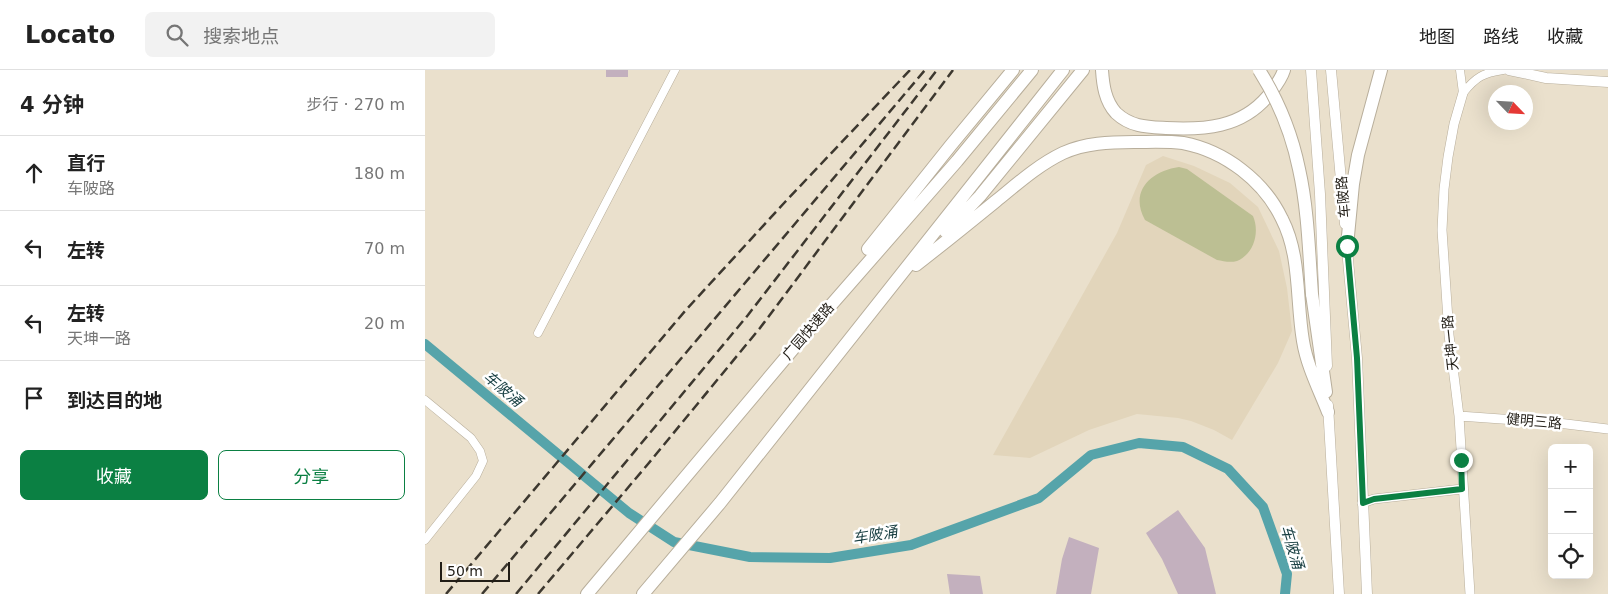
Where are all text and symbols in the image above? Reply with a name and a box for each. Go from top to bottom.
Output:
search box [145,12,495,57]
text: Locato [25,21,115,49]
icon: search [163,21,191,49]
text: 搜索地点 [203,25,279,47]
text: 地图 [1419,26,1455,47]
text: 路线 [1483,26,1519,47]
text: 收藏 [1547,26,1583,47]
north arrow [1488,85,1533,130]
text: 4 分钟 [20,93,84,117]
text: 步行 · 270 m [307,95,405,114]
text: 直行 [67,152,105,174]
icon: ahead [20,159,48,187]
text: 180 m [354,164,405,183]
street label: 车陂路 [1333,175,1353,219]
text: 车陂路 [67,179,115,198]
icon: left [20,234,48,262]
route start [1336,235,1359,258]
text: 左转 [67,239,105,261]
text: 70 m [364,239,405,258]
street label: 广园快速路 [779,299,837,363]
text: 左转 [67,302,105,324]
icon: left [20,309,48,337]
text: 20 m [364,314,405,333]
street label: 天坤一路 [1439,314,1461,372]
text: 天坤一路 [67,329,131,348]
water label: 车陂涌 [480,368,528,412]
icon: arrive [20,384,48,412]
text: 到达目的地 [67,389,162,411]
street label: 健明三路 [1505,411,1563,431]
map controls [1548,444,1593,579]
button: + [1548,444,1593,489]
route end [1450,449,1473,472]
button: 收藏 [20,450,208,500]
button: 分享 [218,450,405,500]
button: − [1548,489,1593,534]
water label: 车陂涌 [851,522,901,547]
water label: 车陂涌 [1277,523,1308,573]
button: locate [1548,534,1593,579]
scale bar [440,559,510,582]
text: 50 m [447,563,483,579]

